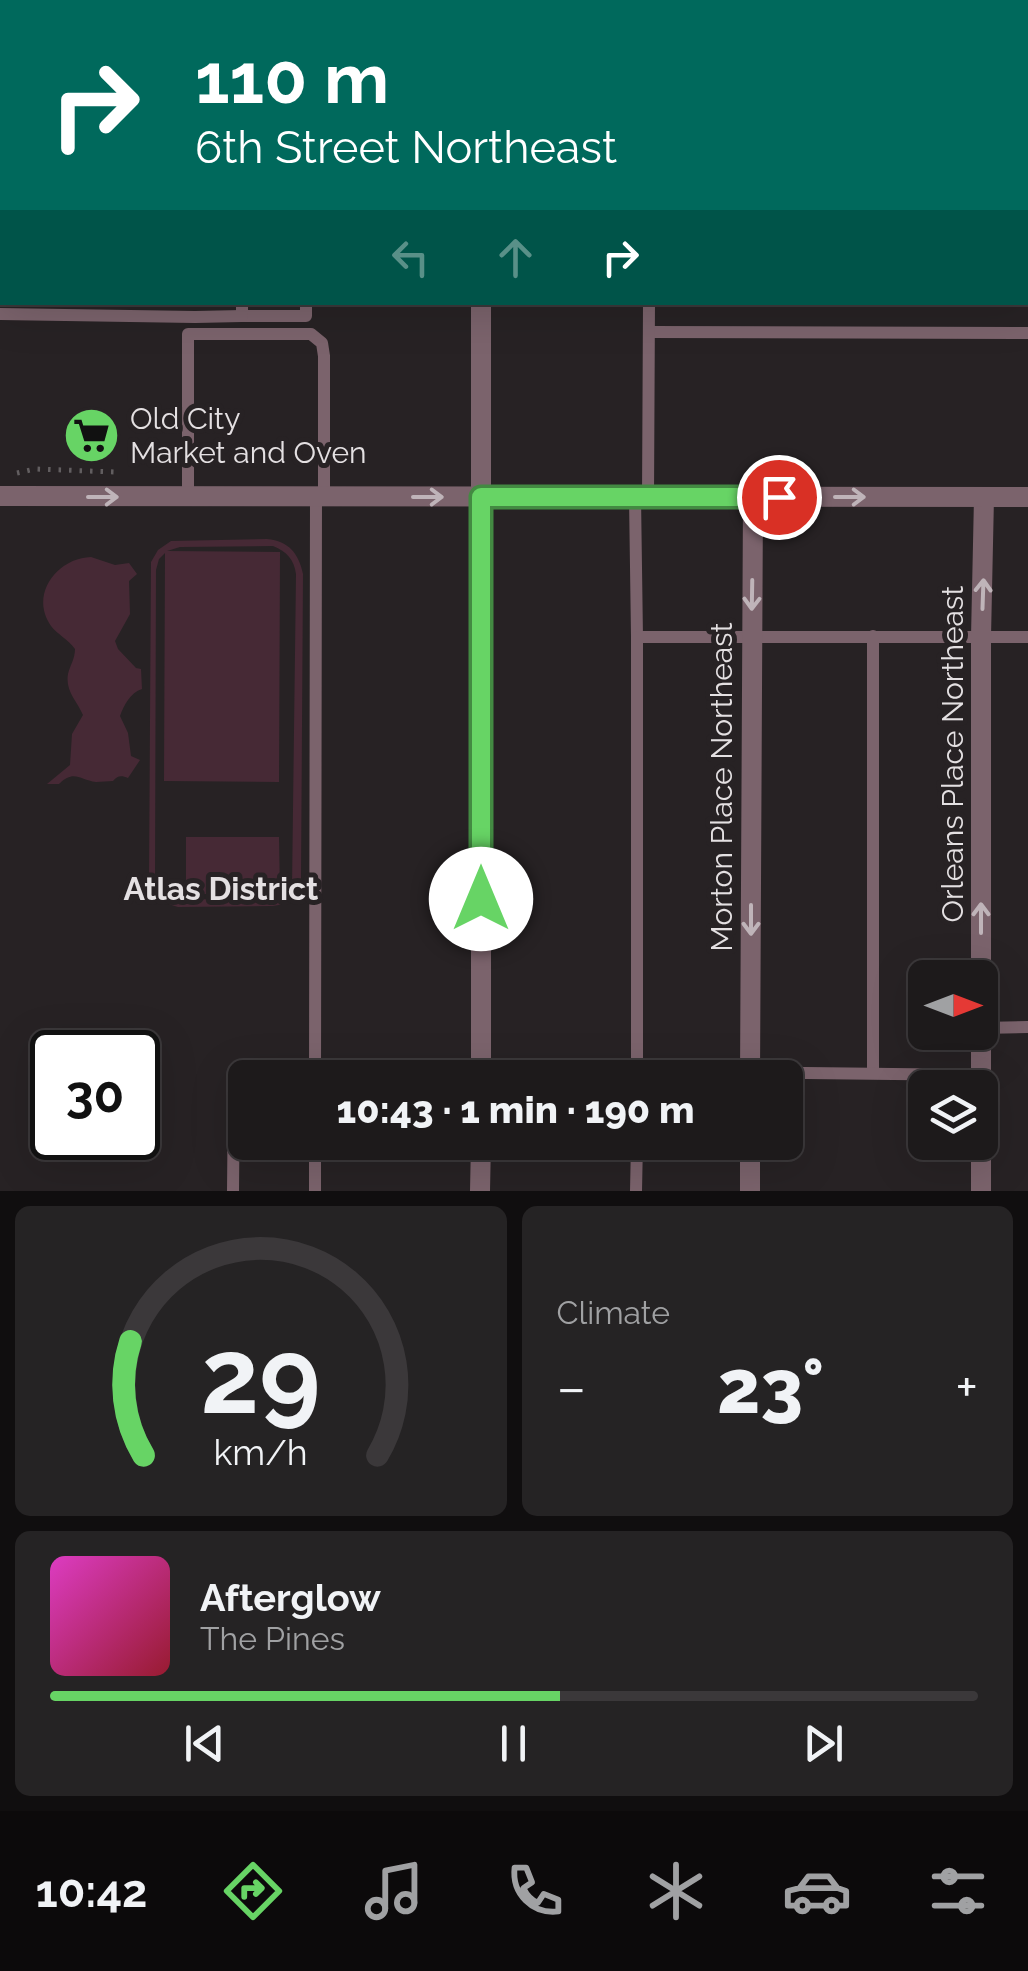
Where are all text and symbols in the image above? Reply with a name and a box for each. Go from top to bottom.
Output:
text: 110 m [195,37,389,119]
icon: right [30,40,160,170]
text: 6th Street Northeast [195,121,617,174]
icon: left [383,230,438,285]
icon: ahead [488,230,543,285]
icon: right [593,230,648,285]
place label: Old City Market and Oven [130,401,367,470]
supermarket icon: Old City Market and Oven [61,405,121,465]
pin [737,455,822,540]
icon: arrive [752,470,807,525]
one-way arrow [86,488,118,506]
one-way arrow [410,488,443,506]
one-way arrow [834,488,866,506]
one-way arrow [742,578,762,610]
one-way arrow [973,578,992,610]
street label: Orleans Place Northeast [935,586,970,922]
street label: Morton Place Northeast [704,622,739,952]
position arrow [429,847,533,951]
district label: Atlas District [124,870,318,907]
one-way arrow [742,902,760,935]
one-way arrow [972,903,990,936]
north arrow [908,960,998,1050]
map controls [908,960,998,1160]
speed limit sign: 30 [30,1030,160,1160]
button: layers [908,1070,998,1160]
text: 10:43 · 1 min · 190 m [337,1087,694,1132]
text: Climate [557,1294,670,1331]
text: 29 [201,1315,321,1437]
text: 23° [717,1342,824,1431]
text: − [557,1355,586,1420]
text: + [955,1355,978,1420]
text: km/h [214,1431,308,1473]
text: Afterglow [200,1575,381,1620]
text: The Pines [200,1620,345,1657]
icon: previous [177,1716,232,1771]
icon: pause [486,1716,541,1771]
icon: next [796,1716,851,1771]
icon: directions [218,1856,288,1926]
icon: music [359,1856,429,1926]
icon: phone [500,1856,570,1926]
icon: climate [641,1856,711,1926]
icon: car [782,1856,852,1926]
icon: filters [923,1856,993,1926]
text: 10:42 [35,1865,147,1918]

